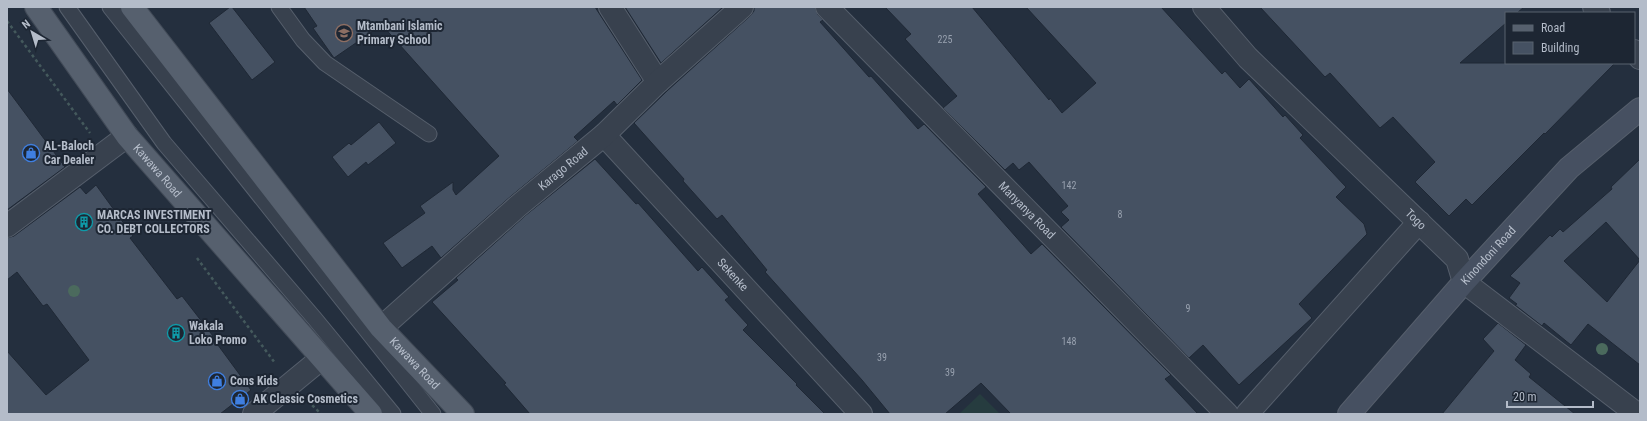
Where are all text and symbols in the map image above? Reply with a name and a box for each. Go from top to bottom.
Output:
north arrow [12,12,52,52]
legend [1505,12,1635,64]
text: N [19,17,33,32]
place label: Mtambani Islamic Primary School [357,19,443,47]
text: Road [1541,21,1565,35]
school or university icon: Mtambani Islamic Primary School [334,23,354,43]
house number: 225 [938,34,952,45]
text: Building [1541,41,1579,55]
place label: AL-Baloch Car Dealer [44,139,94,167]
street label: Kawawa Road [130,141,185,200]
shop icon: AL-Baloch Car Dealer [21,143,41,163]
street label: Karago Road [535,144,591,193]
street label: Manyanya Road [996,179,1058,242]
house number: 142 [1062,180,1076,191]
street label: Togo [1402,206,1429,233]
place label: MARCAS INVESTIMENT CO. DEBT COLLECTORS [97,208,212,236]
house number: 8 [1118,209,1123,220]
building icon: MARCAS INVESTIMENT CO. DEBT COLLECTORS [74,212,94,232]
street label: Kinondoni Road [1458,223,1519,288]
street label: Sekenke [714,255,752,294]
house number: 9 [1186,303,1191,314]
place label: Wakala Loko Promo [189,319,247,347]
building icon: Wakala Loko Promo [166,323,186,343]
street label: Kawawa Road [387,334,443,392]
house number: 148 [1062,336,1076,347]
house number: 39 [877,352,887,363]
house number: 39 [945,367,955,378]
shop icon: Cons Kids [207,371,227,391]
place label: Cons Kids [230,374,279,388]
scale bar [1507,383,1593,409]
shop icon: AK Classic Cosmetics [230,389,250,409]
text: 20 m [1513,390,1537,404]
place label: AK Classic Cosmetics [253,392,358,406]

